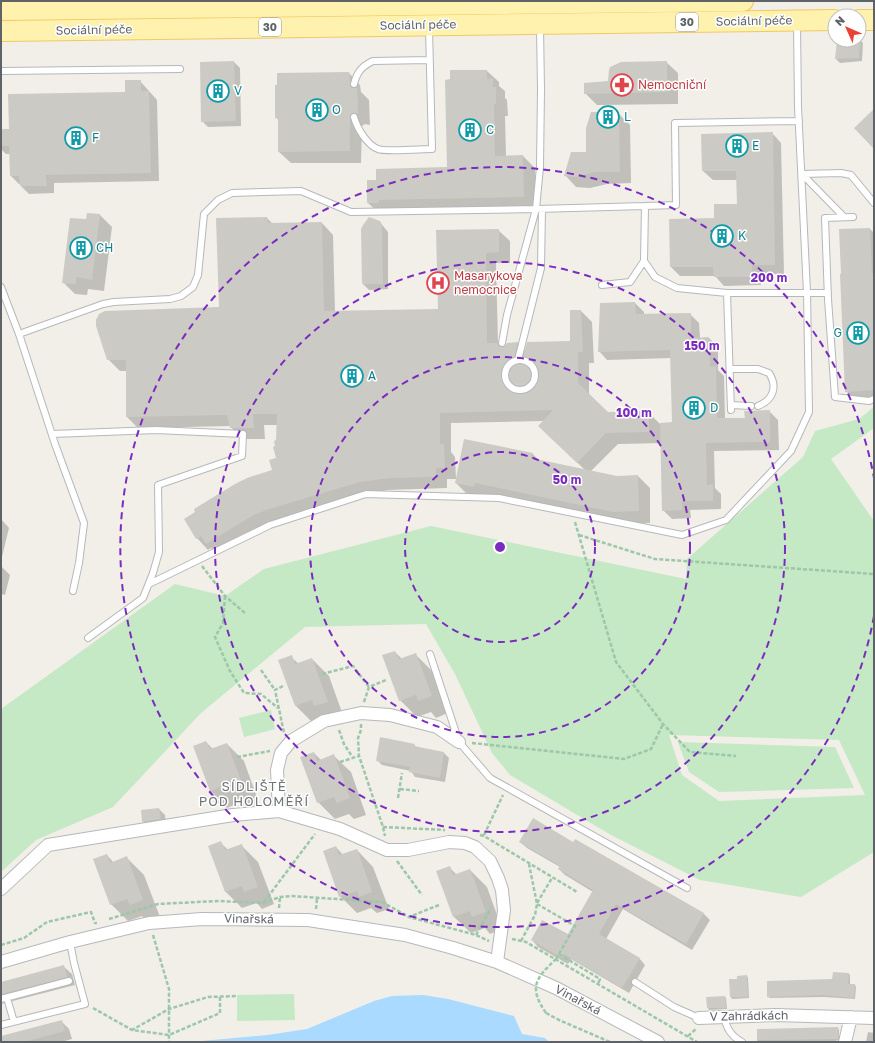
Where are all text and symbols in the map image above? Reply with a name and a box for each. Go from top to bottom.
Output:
north arrow [827,8,867,48]
street label: Sociální péče [716,12,792,29]
road number: 30 [676,13,698,31]
text: N [832,13,847,28]
street label: Sociální péče [380,16,456,33]
road number: 30 [259,18,281,36]
street label: Sociální péče [56,21,132,38]
pharmacy icon: Nemocniční [609,72,635,98]
place label: Nemocniční [638,77,707,92]
building icon: V [205,78,231,104]
place label: V [234,83,242,98]
building icon: O [304,97,330,123]
place label: O [332,102,341,117]
building icon: L [595,104,621,130]
place label: L [624,109,631,124]
building icon: C [457,117,483,143]
place label: C [486,122,494,137]
building icon: F [63,125,89,151]
place label: F [92,130,99,145]
building icon: E [724,133,750,159]
place label: E [752,138,759,153]
building icon: K [709,223,735,249]
place label: K [738,228,746,243]
building icon: CH [68,235,94,261]
place label: CH [96,240,113,255]
place label: Masarykova nemocnice [454,268,523,297]
hospital icon: Masarykova nemocnice [425,270,451,296]
text: 200 m [751,270,787,285]
building icon: G [845,320,871,346]
place label: G [834,325,842,340]
text: 150 m [685,338,719,353]
building icon: A [339,363,365,389]
place label: A [368,368,376,383]
building icon: D [681,395,707,421]
place label: D [710,400,718,415]
text: 100 m [616,405,652,420]
text: 50 m [553,472,581,487]
centre of rings [493,540,507,554]
district label: SÍDLIŠTĚ POD HOLOMĚŘÍ [199,778,309,809]
street label: Vinařská [224,911,274,926]
street label: Vinařská [553,981,604,1018]
street label: V Zahrádkách [710,1007,788,1024]

